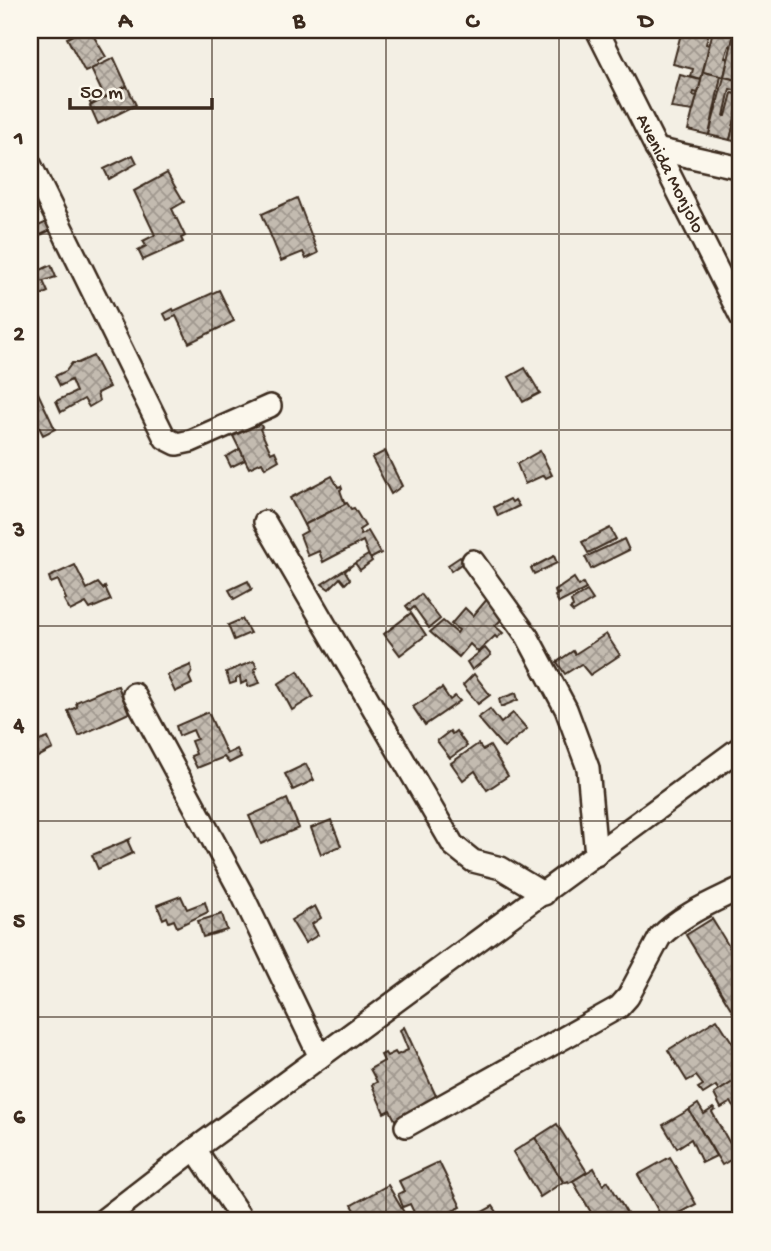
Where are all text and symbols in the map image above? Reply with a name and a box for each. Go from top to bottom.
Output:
text: A [117,9,133,36]
text: B [292,9,306,36]
text: C [466,9,481,36]
text: D [637,9,655,36]
scale bar [70,66,212,110]
text: 50 m [80,82,123,107]
street label: Avenida Monjolo [630,110,709,237]
text: 1 [13,126,24,153]
text: 2 [13,322,25,349]
text: 3 [12,518,25,545]
text: 4 [13,713,25,740]
text: 5 [13,909,25,936]
text: 6 [13,1105,26,1132]

